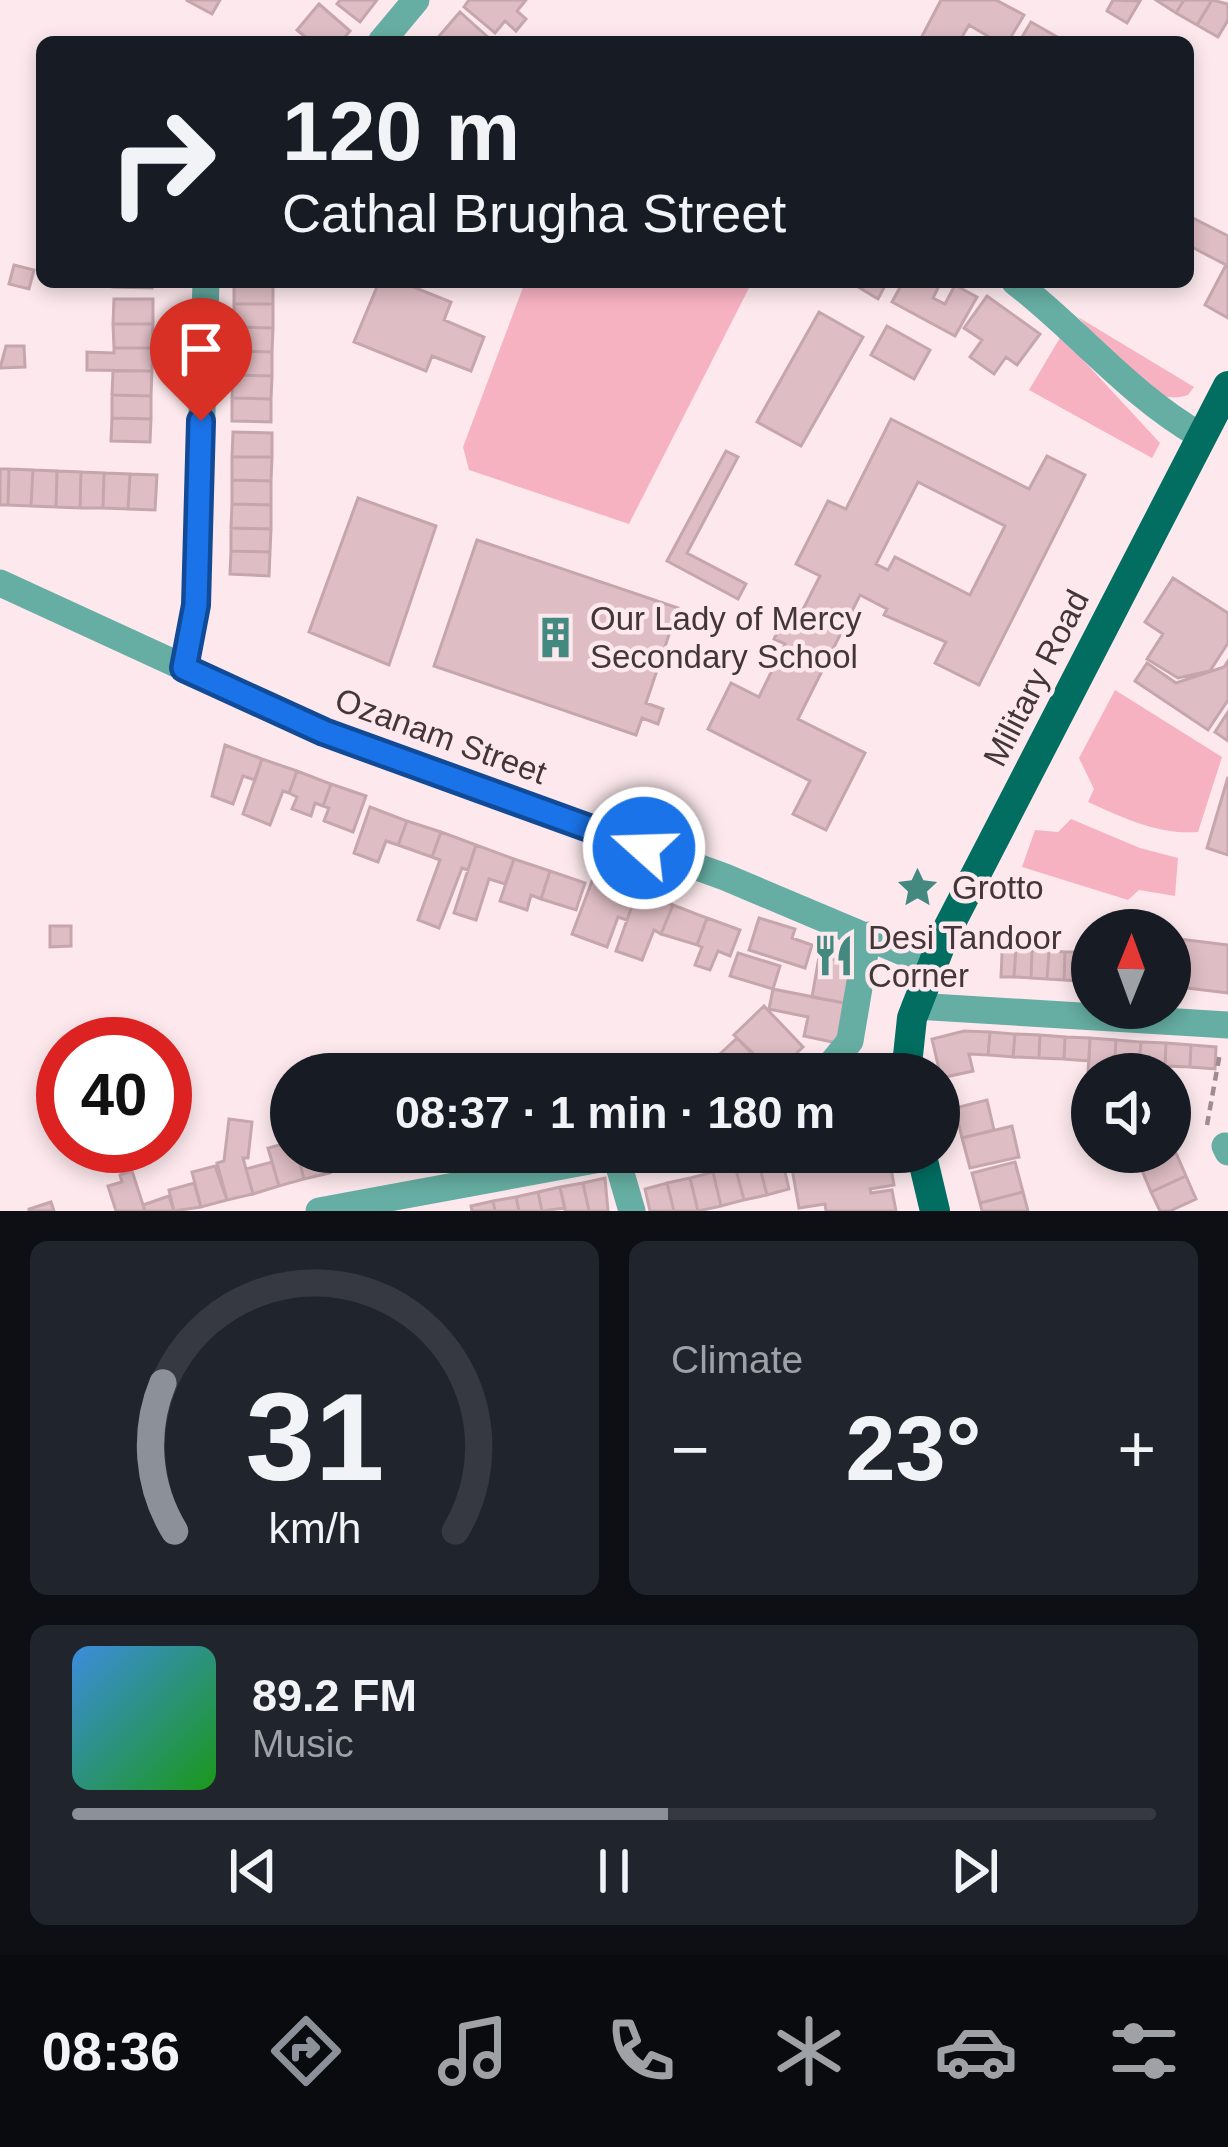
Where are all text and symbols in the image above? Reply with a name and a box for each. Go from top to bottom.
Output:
icon: right [84,84,240,240]
text: 120 m [282,84,520,178]
text: Cathal Brugha Street [282,183,786,243]
pin [150,298,252,421]
icon: arrive [168,316,234,382]
street label: Military Road [976,584,1096,772]
place label: Our Lady of Mercy Secondary School [590,600,862,675]
building icon: Our Lady of Mercy Secondary School [533,614,579,660]
street label: Ozanam Street [330,681,552,791]
position arrow [581,785,707,911]
place icon: Grotto [895,864,941,910]
place label: Grotto [952,869,1044,906]
north arrow [1071,909,1191,1029]
map controls [1071,909,1191,1173]
place label: Desi Tandoor Corner [868,919,1062,994]
restaurant icon: Desi Tandoor Corner [811,933,857,979]
speed limit sign: 40 [36,1017,192,1173]
button: sound [1071,1053,1191,1173]
text: 08:37 · 1 min · 180 m [395,1087,835,1138]
text: Climate [671,1338,803,1381]
text: 31 [245,1367,384,1506]
text: 23° [845,1399,982,1499]
text: − [671,1412,710,1486]
text: + [1117,1412,1156,1486]
text: km/h [268,1504,361,1552]
text: 89.2 FM [252,1670,417,1721]
text: Music [252,1722,354,1765]
icon: previous [220,1838,286,1904]
icon: pause [581,1838,647,1904]
icon: next [942,1838,1008,1904]
icon: directions [264,2009,348,2093]
icon: music [431,2009,515,2093]
icon: phone [599,2009,683,2093]
icon: climate [767,2009,851,2093]
icon: car [934,2009,1018,2093]
icon: filters [1102,2009,1186,2093]
text: 08:36 [42,2021,180,2081]

